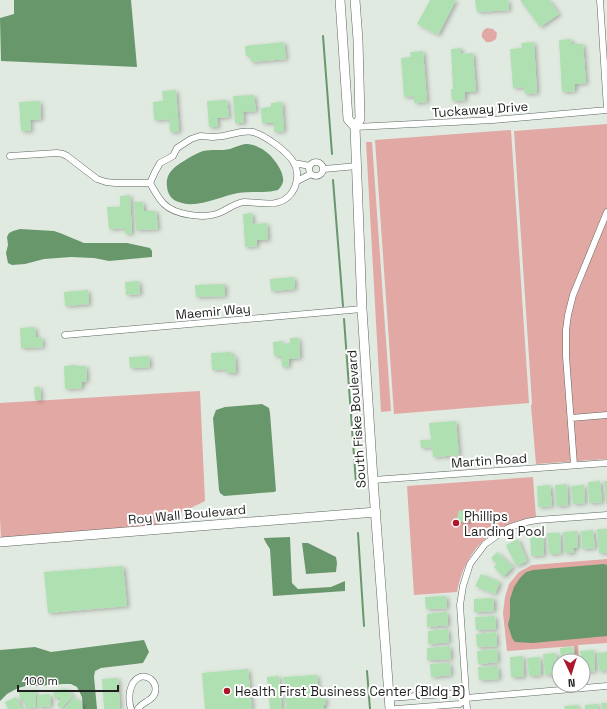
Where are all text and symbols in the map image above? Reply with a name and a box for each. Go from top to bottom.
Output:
street label: Tuckaway Drive [431,98,529,121]
street label: Maemir Way [175,300,251,323]
street label: South Fiske Boulevard [343,349,370,489]
street label: Martin Road [451,449,528,472]
street label: Roy Wall Boulevard [127,501,247,528]
place label: Phillips Landing Pool [464,508,545,540]
marker: Phillips Landing Pool [451,518,461,528]
north arrow [551,653,591,693]
scale bar [18,667,118,693]
text: 100 m [24,673,58,689]
text: N [568,676,576,690]
place label: Health First Business Center (Bldg B) [235,683,465,700]
marker: Health First Business Center (Bldg B) [222,686,232,696]

